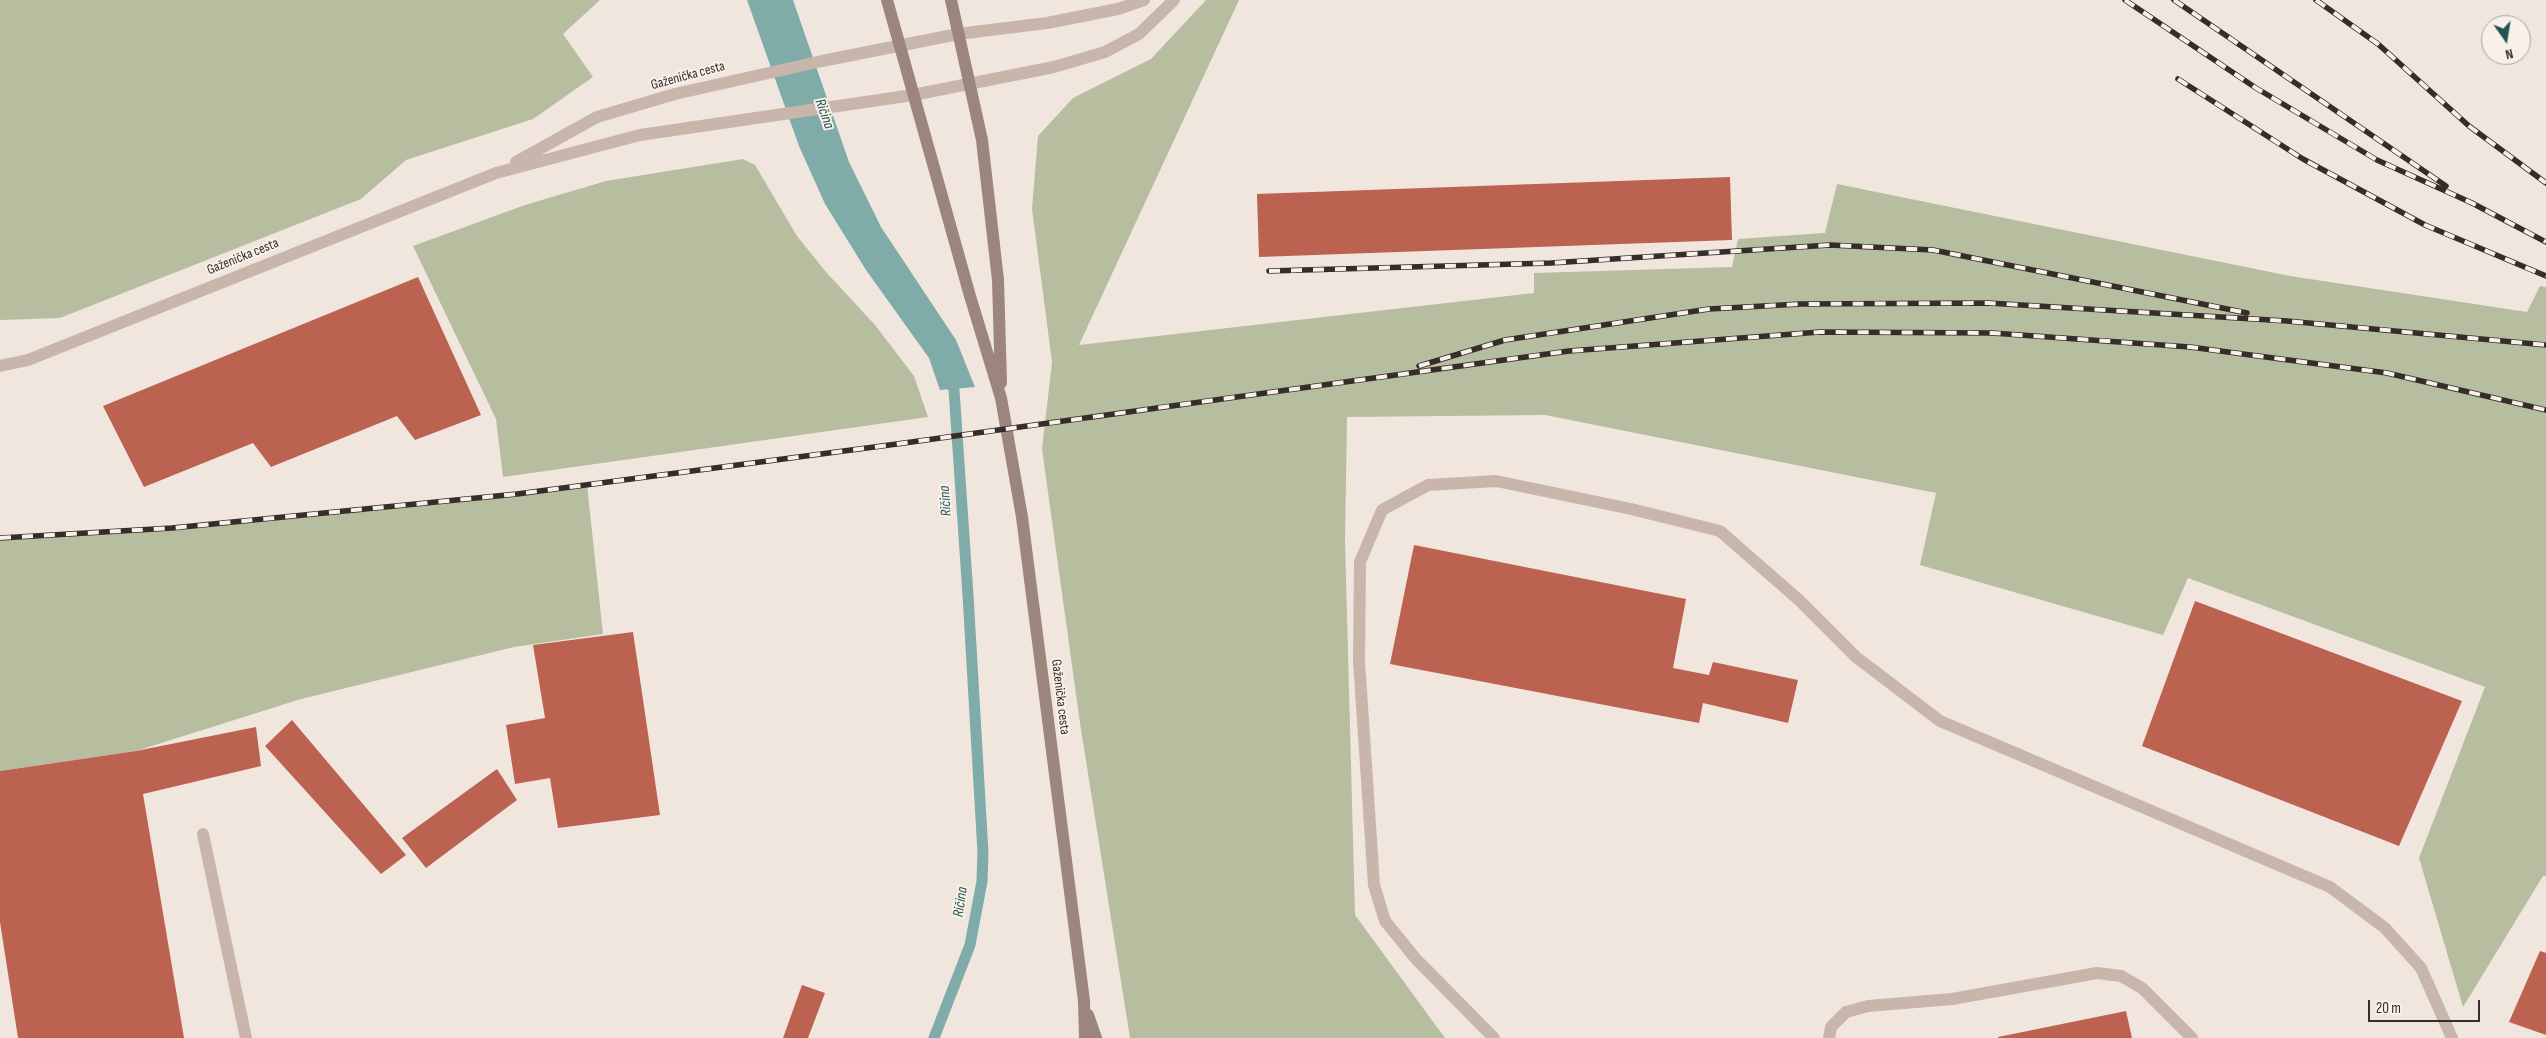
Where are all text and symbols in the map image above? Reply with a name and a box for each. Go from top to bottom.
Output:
north arrow [2481,15,2531,65]
text: N [2504,45,2515,63]
street label: Gaženička cesta [649,58,727,94]
water label: Ričina [810,97,838,131]
street label: Gaženička cesta [205,235,281,279]
water label: Ričina [936,485,956,517]
street label: Gaženička cesta [1047,658,1073,736]
water label: Ričina [950,886,972,918]
scale bar [2371,990,2484,1022]
text: 20 m [2376,999,2401,1018]

